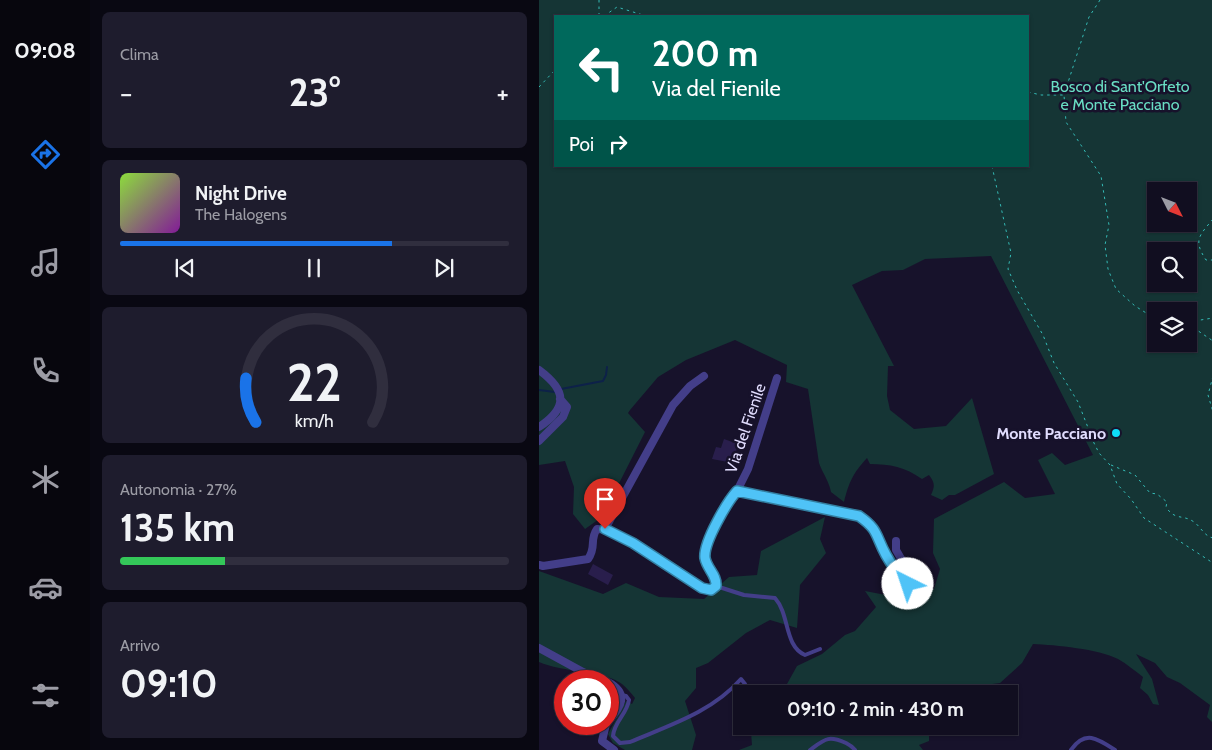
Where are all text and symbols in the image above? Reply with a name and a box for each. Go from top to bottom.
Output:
text: 200 m [652,32,758,75]
icon: left [569,35,634,100]
text: 09:08 [14,37,76,64]
text: Clima [120,45,159,64]
text: 23° [289,69,340,116]
text: Via del Fienile [652,75,781,102]
text: − [120,76,132,110]
text: + [497,76,509,110]
park label: Bosco di Sant'Orfeto e Monte Pacciano [1050,77,1190,114]
icon: right [604,130,632,158]
text: Poi [569,133,594,156]
icon: directions [28,137,63,172]
text: Night Drive [195,182,287,205]
north arrow [1147,182,1197,232]
map controls [1147,182,1197,352]
text: The Halogens [195,205,287,224]
button: search [1147,242,1197,292]
icon: music [28,245,63,280]
icon: previous [171,254,199,282]
icon: pause [300,254,328,282]
icon: next [430,254,458,282]
button: layers [1147,302,1197,352]
text: 22 [287,351,342,414]
icon: phone [28,353,63,388]
street label: Via del Fienile [721,381,770,476]
text: km/h [295,410,334,431]
place label: Monte Pacciano [996,424,1106,443]
marker: Monte Pacciano [1110,427,1122,439]
icon: climate [28,462,63,497]
pin [584,478,626,529]
text: Autonomia · 27% [120,480,237,499]
icon: arrive [591,485,619,513]
text: 135 km [120,504,235,551]
position arrow [881,557,933,609]
icon: car [28,570,63,605]
text: Arrivo [120,636,160,655]
text: 09:10 [120,660,217,707]
speed limit sign: 30 [554,670,619,735]
icon: filters [28,678,63,713]
text: 09:10 · 2 min · 430 m [787,698,964,721]

